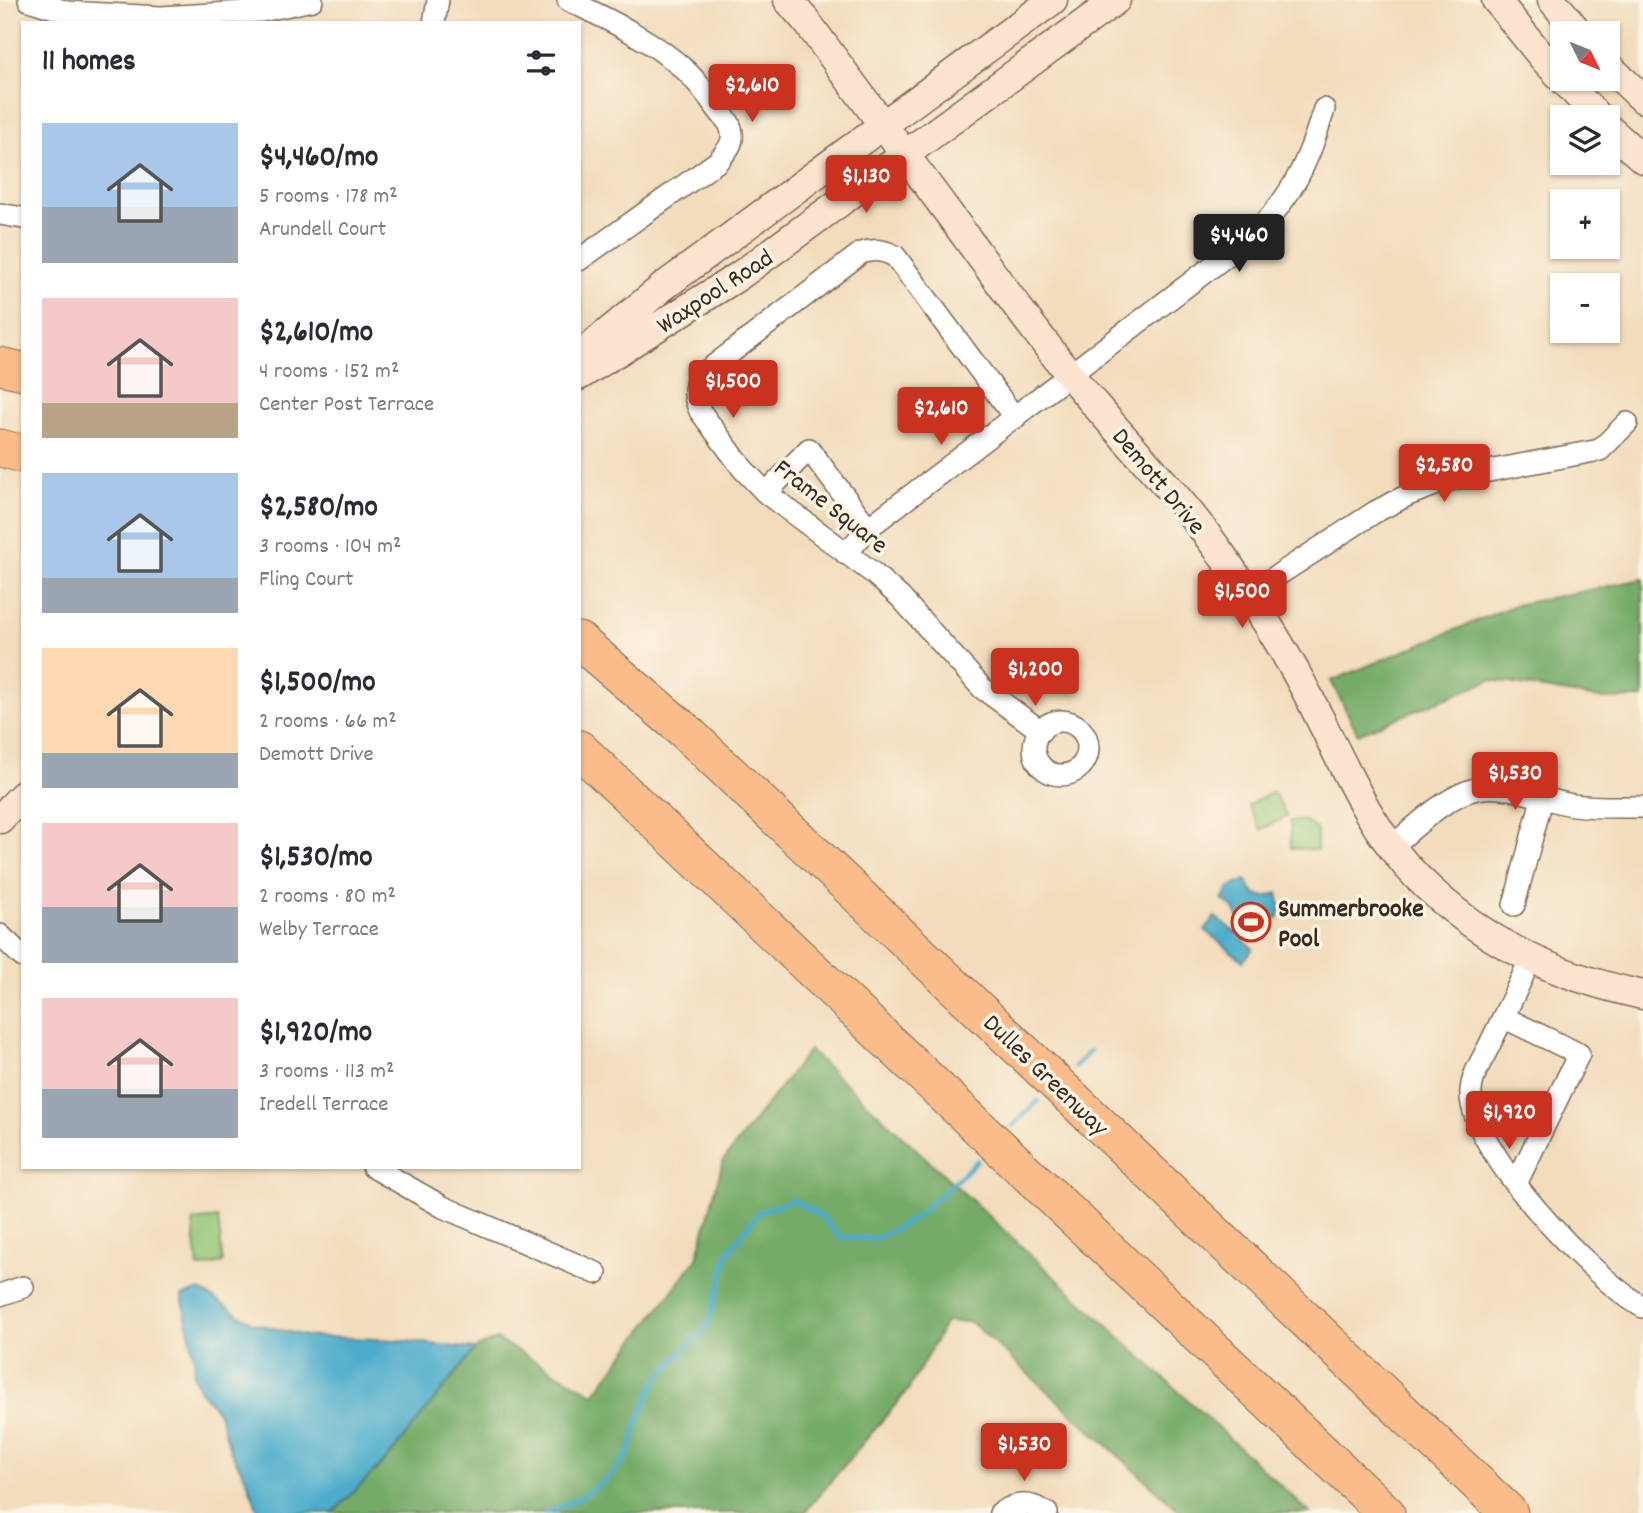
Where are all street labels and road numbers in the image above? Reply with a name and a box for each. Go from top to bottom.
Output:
street label: Waxpool Road [650,241,782,345]
street label: Demott Drive [1102,421,1213,544]
street label: Frame Square [765,451,895,564]
street label: Dulles Greenway [973,1007,1116,1147]

